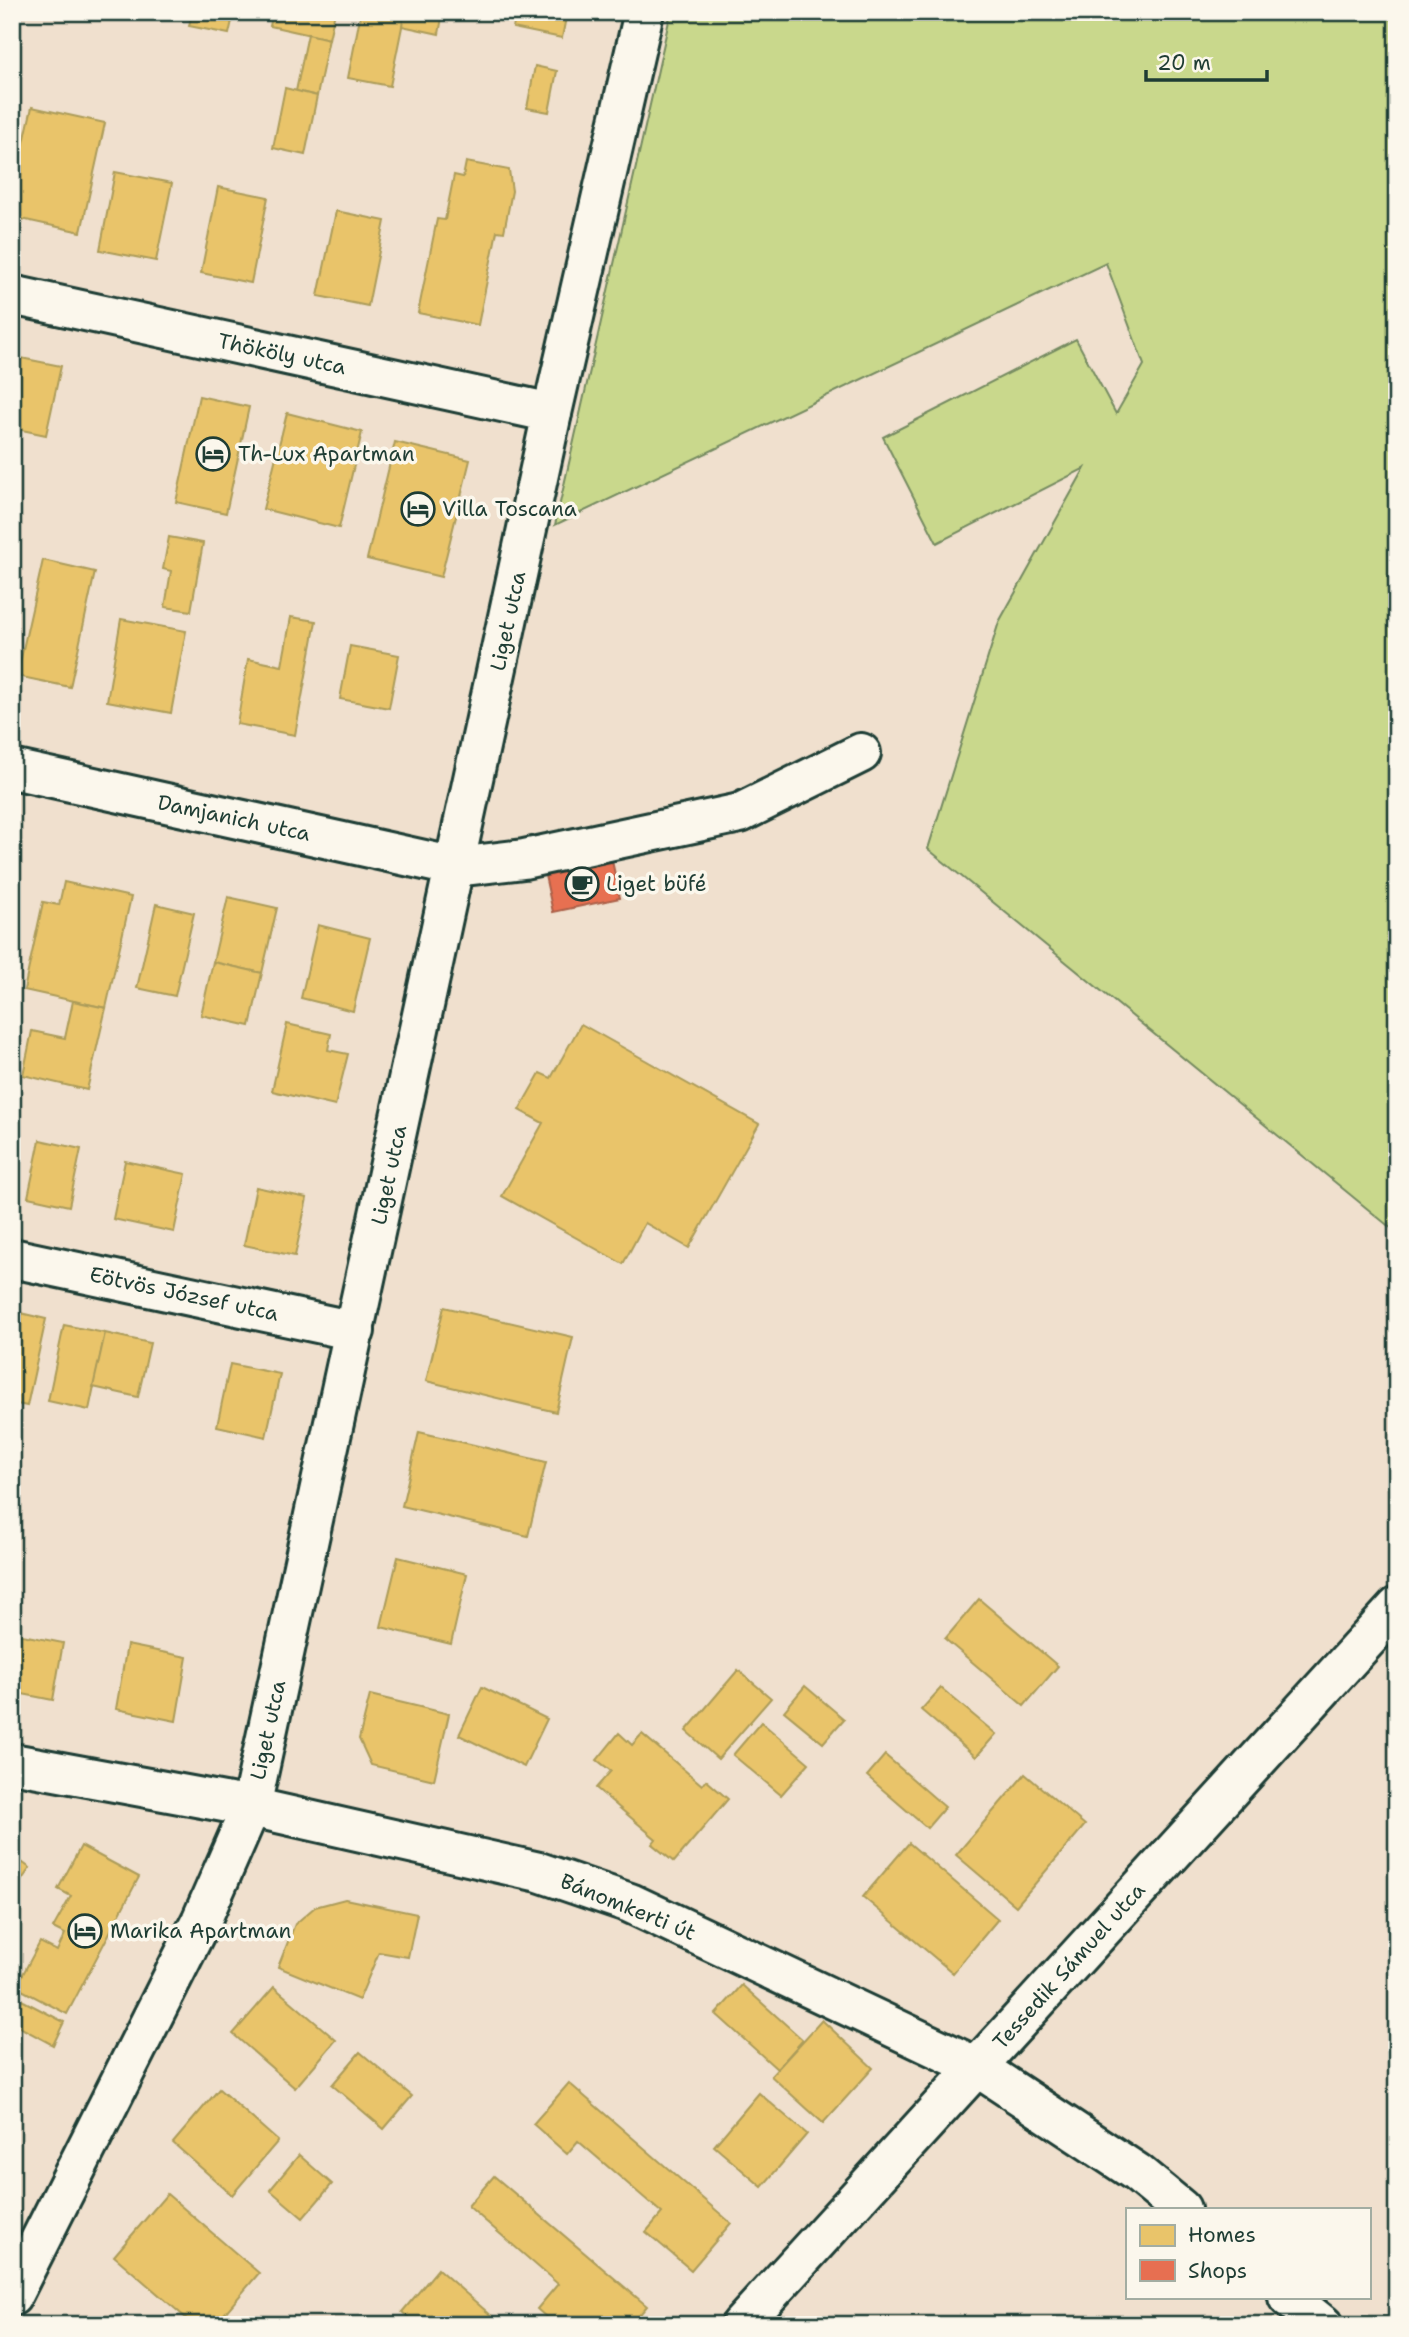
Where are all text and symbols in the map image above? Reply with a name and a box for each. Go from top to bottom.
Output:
scale bar [1146,38,1267,82]
text: 20 m [1157,49,1211,77]
street label: Thököly utca [215,327,349,381]
hotel icon: Th-Lux Apartman [194,435,232,473]
place label: Th-Lux Apartman [238,440,415,468]
hotel icon: Villa Toscana [399,490,437,528]
place label: Villa Toscana [442,495,577,523]
street label: Liget utca [484,569,532,673]
street label: Damjanich utca [155,788,313,848]
cafe icon: Liget büfé [563,865,601,903]
place label: Liget büfé [606,870,707,898]
street label: Liget utca [365,1123,413,1227]
street label: Eötvös József utca [87,1260,281,1328]
street label: Liget utca [244,1678,292,1782]
street label: Bánomkerti út [556,1867,700,1947]
street label: Tessedik Sámuel utca [987,1877,1151,2055]
hotel icon: Marika Apartman [66,1912,104,1950]
place label: Marika Apartman [110,1917,291,1945]
legend [1126,2208,1370,2298]
text: Homes [1188,2221,1256,2249]
text: Shops [1188,2257,1247,2285]

